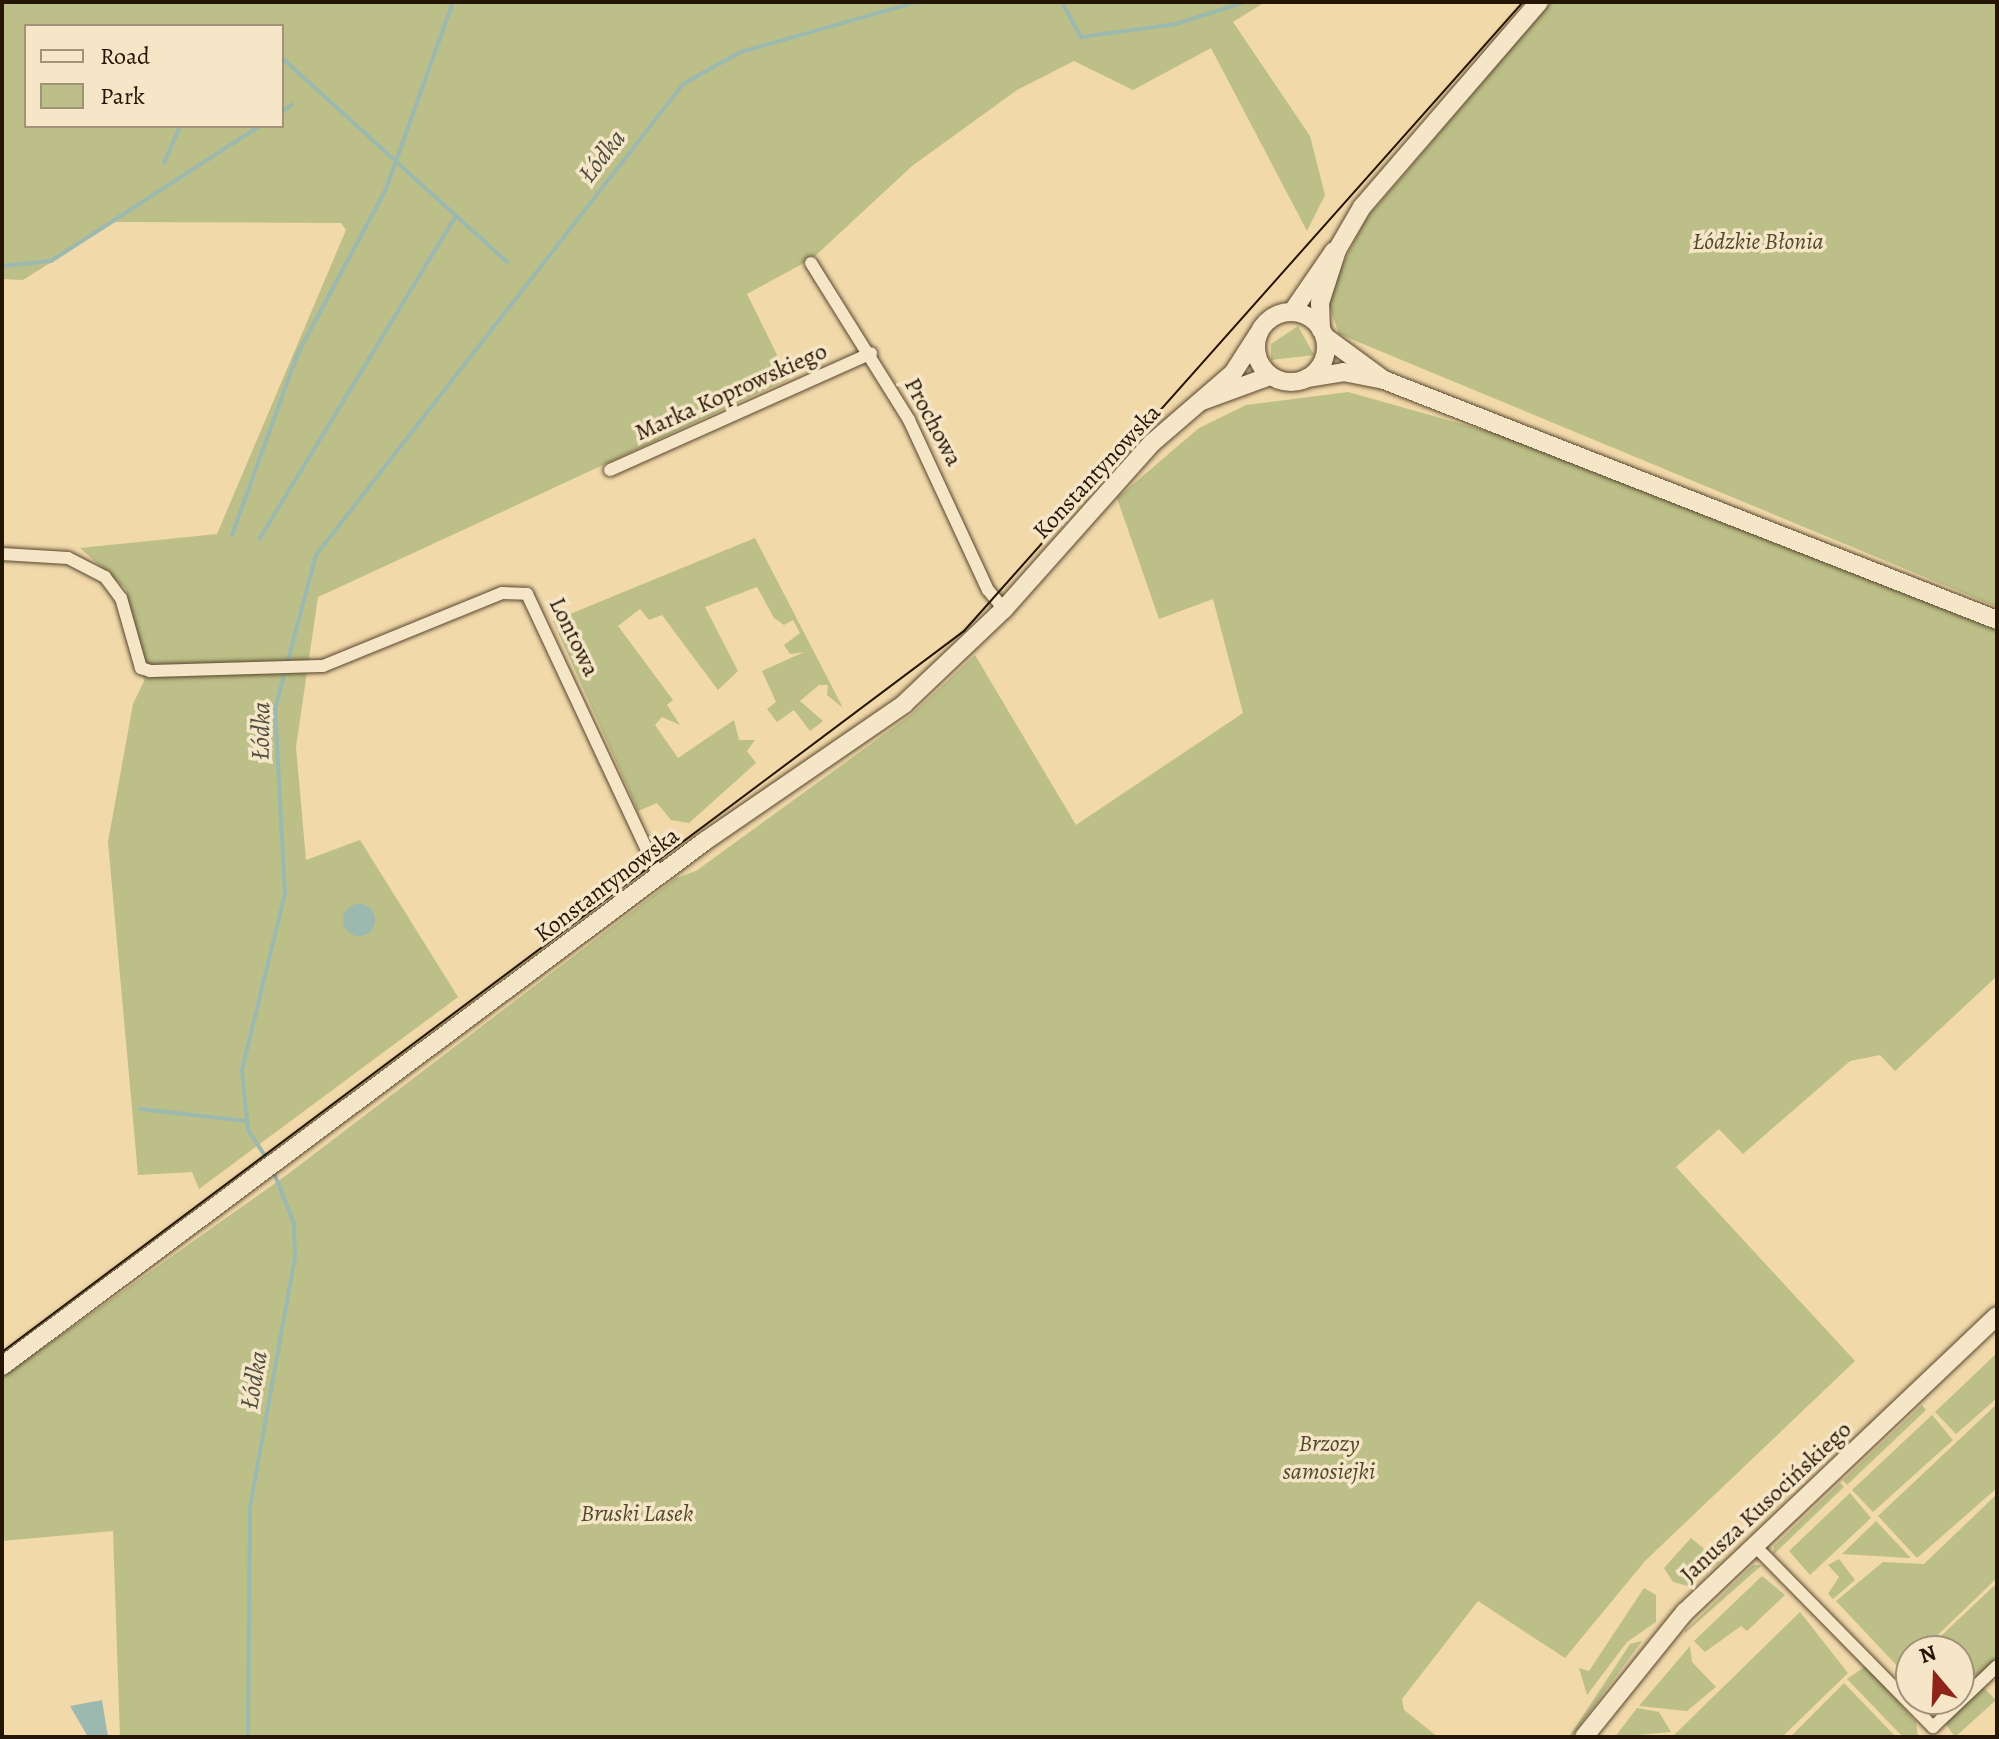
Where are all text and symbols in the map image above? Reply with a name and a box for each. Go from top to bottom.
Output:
legend [24,24,284,128]
text: Road [100,40,150,72]
text: Park [100,80,145,112]
water label: Łódka [572,123,632,189]
park label: Łódzkie Błonia [1692,228,1824,256]
street label: Marka Koprowskiego [631,337,831,447]
street label: Prochowa [898,373,968,471]
street label: Konstantynowska [1027,399,1167,545]
street label: Lontowa [543,593,605,681]
water label: Łódka [245,702,277,760]
street label: Konstantynowska [529,821,685,949]
water label: Łódka [234,1349,274,1411]
street label: Janusza Kusocińskiego [1674,1415,1858,1589]
park label: Brzozy samosiejki [1283,1430,1375,1486]
park label: Bruski Lasek [581,1500,693,1528]
north arrow [1895,1635,1975,1715]
text: N [1915,1637,1940,1671]

